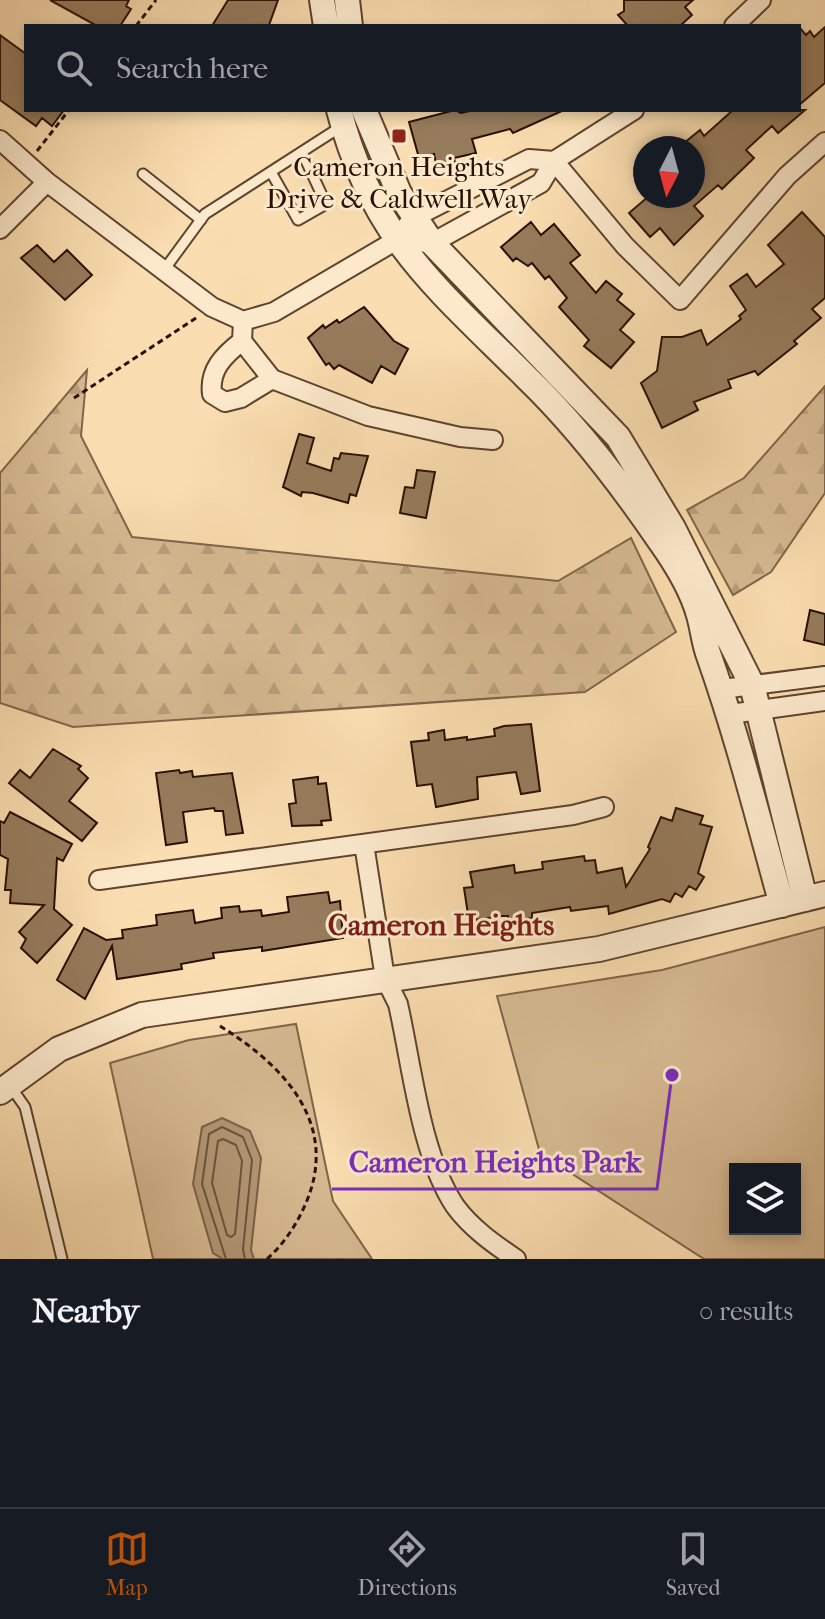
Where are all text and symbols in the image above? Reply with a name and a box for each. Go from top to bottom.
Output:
search box [24,24,801,112]
icon: search [52,46,96,90]
text: Search here [116,51,268,86]
marker: Cameron Heights Drive & Caldwell Way [390,127,408,145]
north arrow [633,136,705,208]
place label: Cameron Heights Drive & Caldwell Way [266,150,533,215]
district label: Cameron Heights [328,908,554,943]
callout: Cameron Heights Park [332,1135,657,1189]
text: Cameron Heights Park [349,1145,643,1180]
map controls [729,1163,801,1235]
button: layers [729,1163,801,1235]
text: Nearby [32,1291,139,1331]
text: 0 results [699,1296,793,1327]
tab: Map [105,1527,149,1601]
tab: Directions [358,1527,457,1601]
tab: Saved [666,1527,720,1601]

